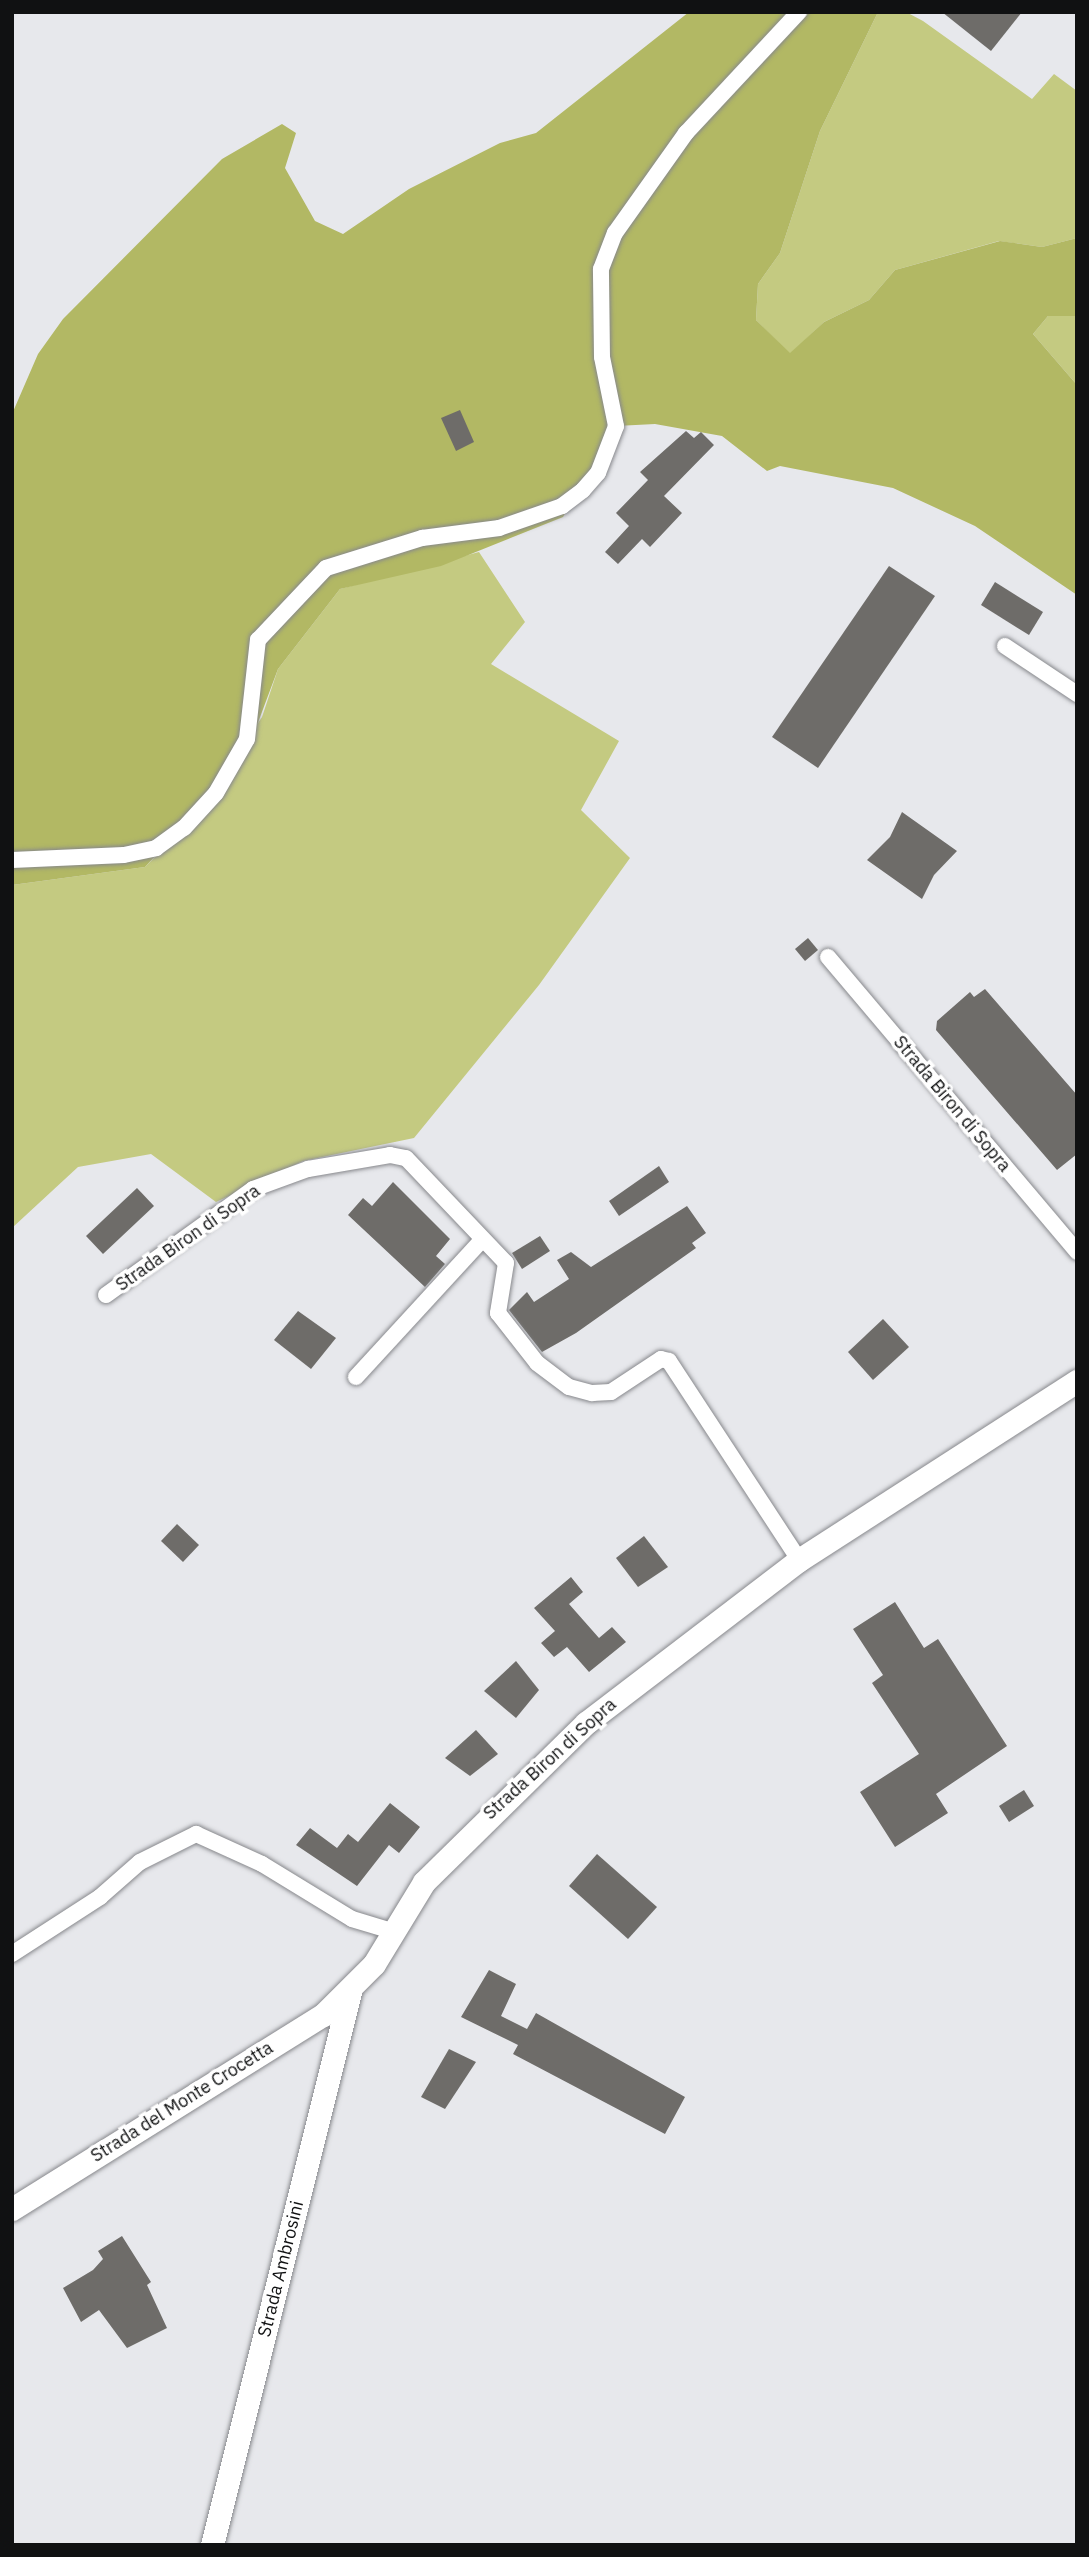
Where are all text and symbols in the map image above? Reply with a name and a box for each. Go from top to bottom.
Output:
street label: Strada Biron di Sopra [889,1032,1015,1176]
street label: Strada Biron di Sopra [112,1180,264,1296]
street label: Strada Biron di Sopra [479,1694,621,1824]
street label: Strada del Monte Crocetta [87,2037,277,2167]
street label: Strada Ambrosini [254,2199,308,2339]

